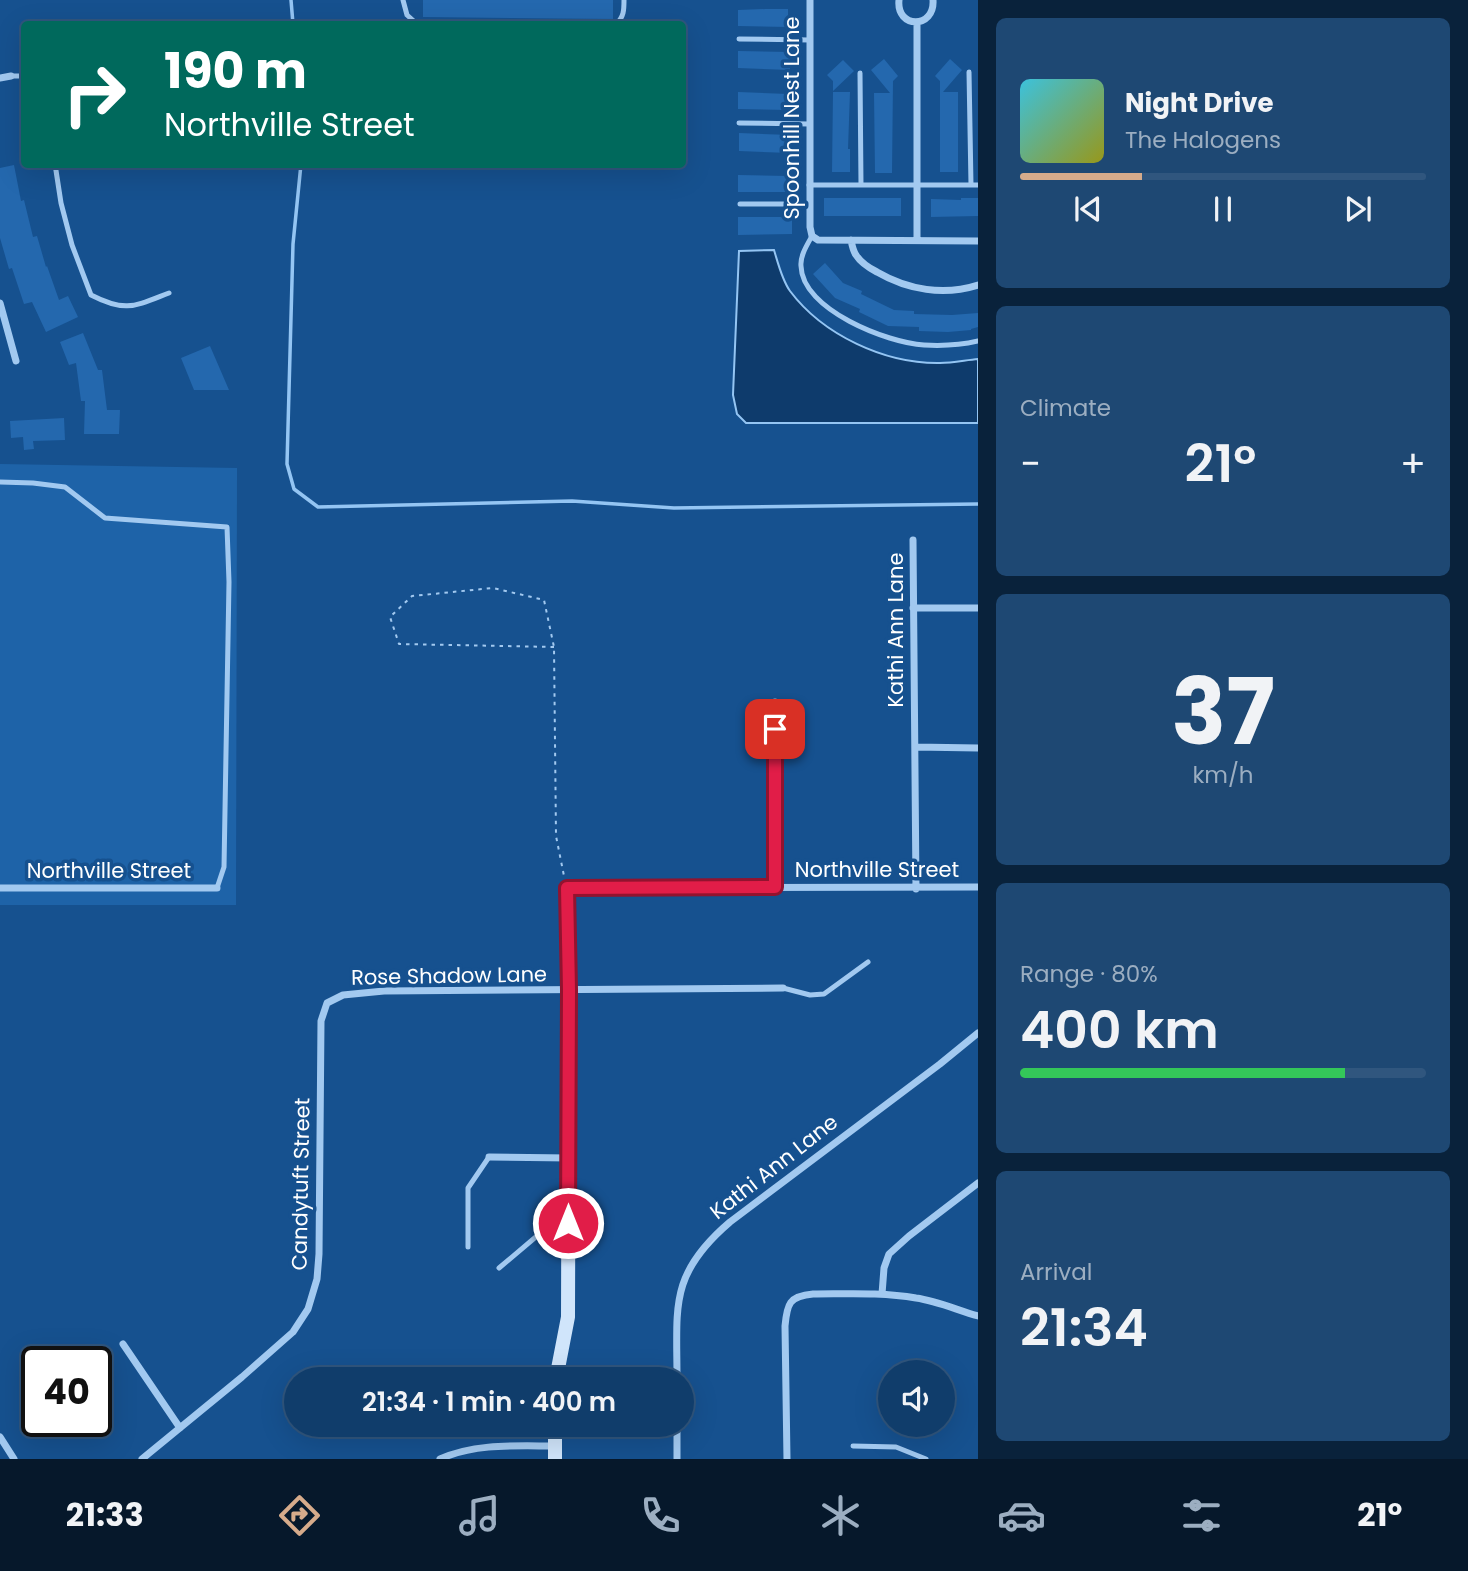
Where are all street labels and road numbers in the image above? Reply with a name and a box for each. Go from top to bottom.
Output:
street label: Spoonhill Nest Lane [777,16,806,220]
street label: Kathi Ann Lane [881,552,910,708]
street label: Northville Street [795,855,959,884]
street label: Northville Street [27,856,191,885]
street label: Rose Shadow Lane [351,959,547,992]
street label: Candytuft Street [284,1097,317,1271]
street label: Kathi Ann Lane [704,1107,844,1226]

